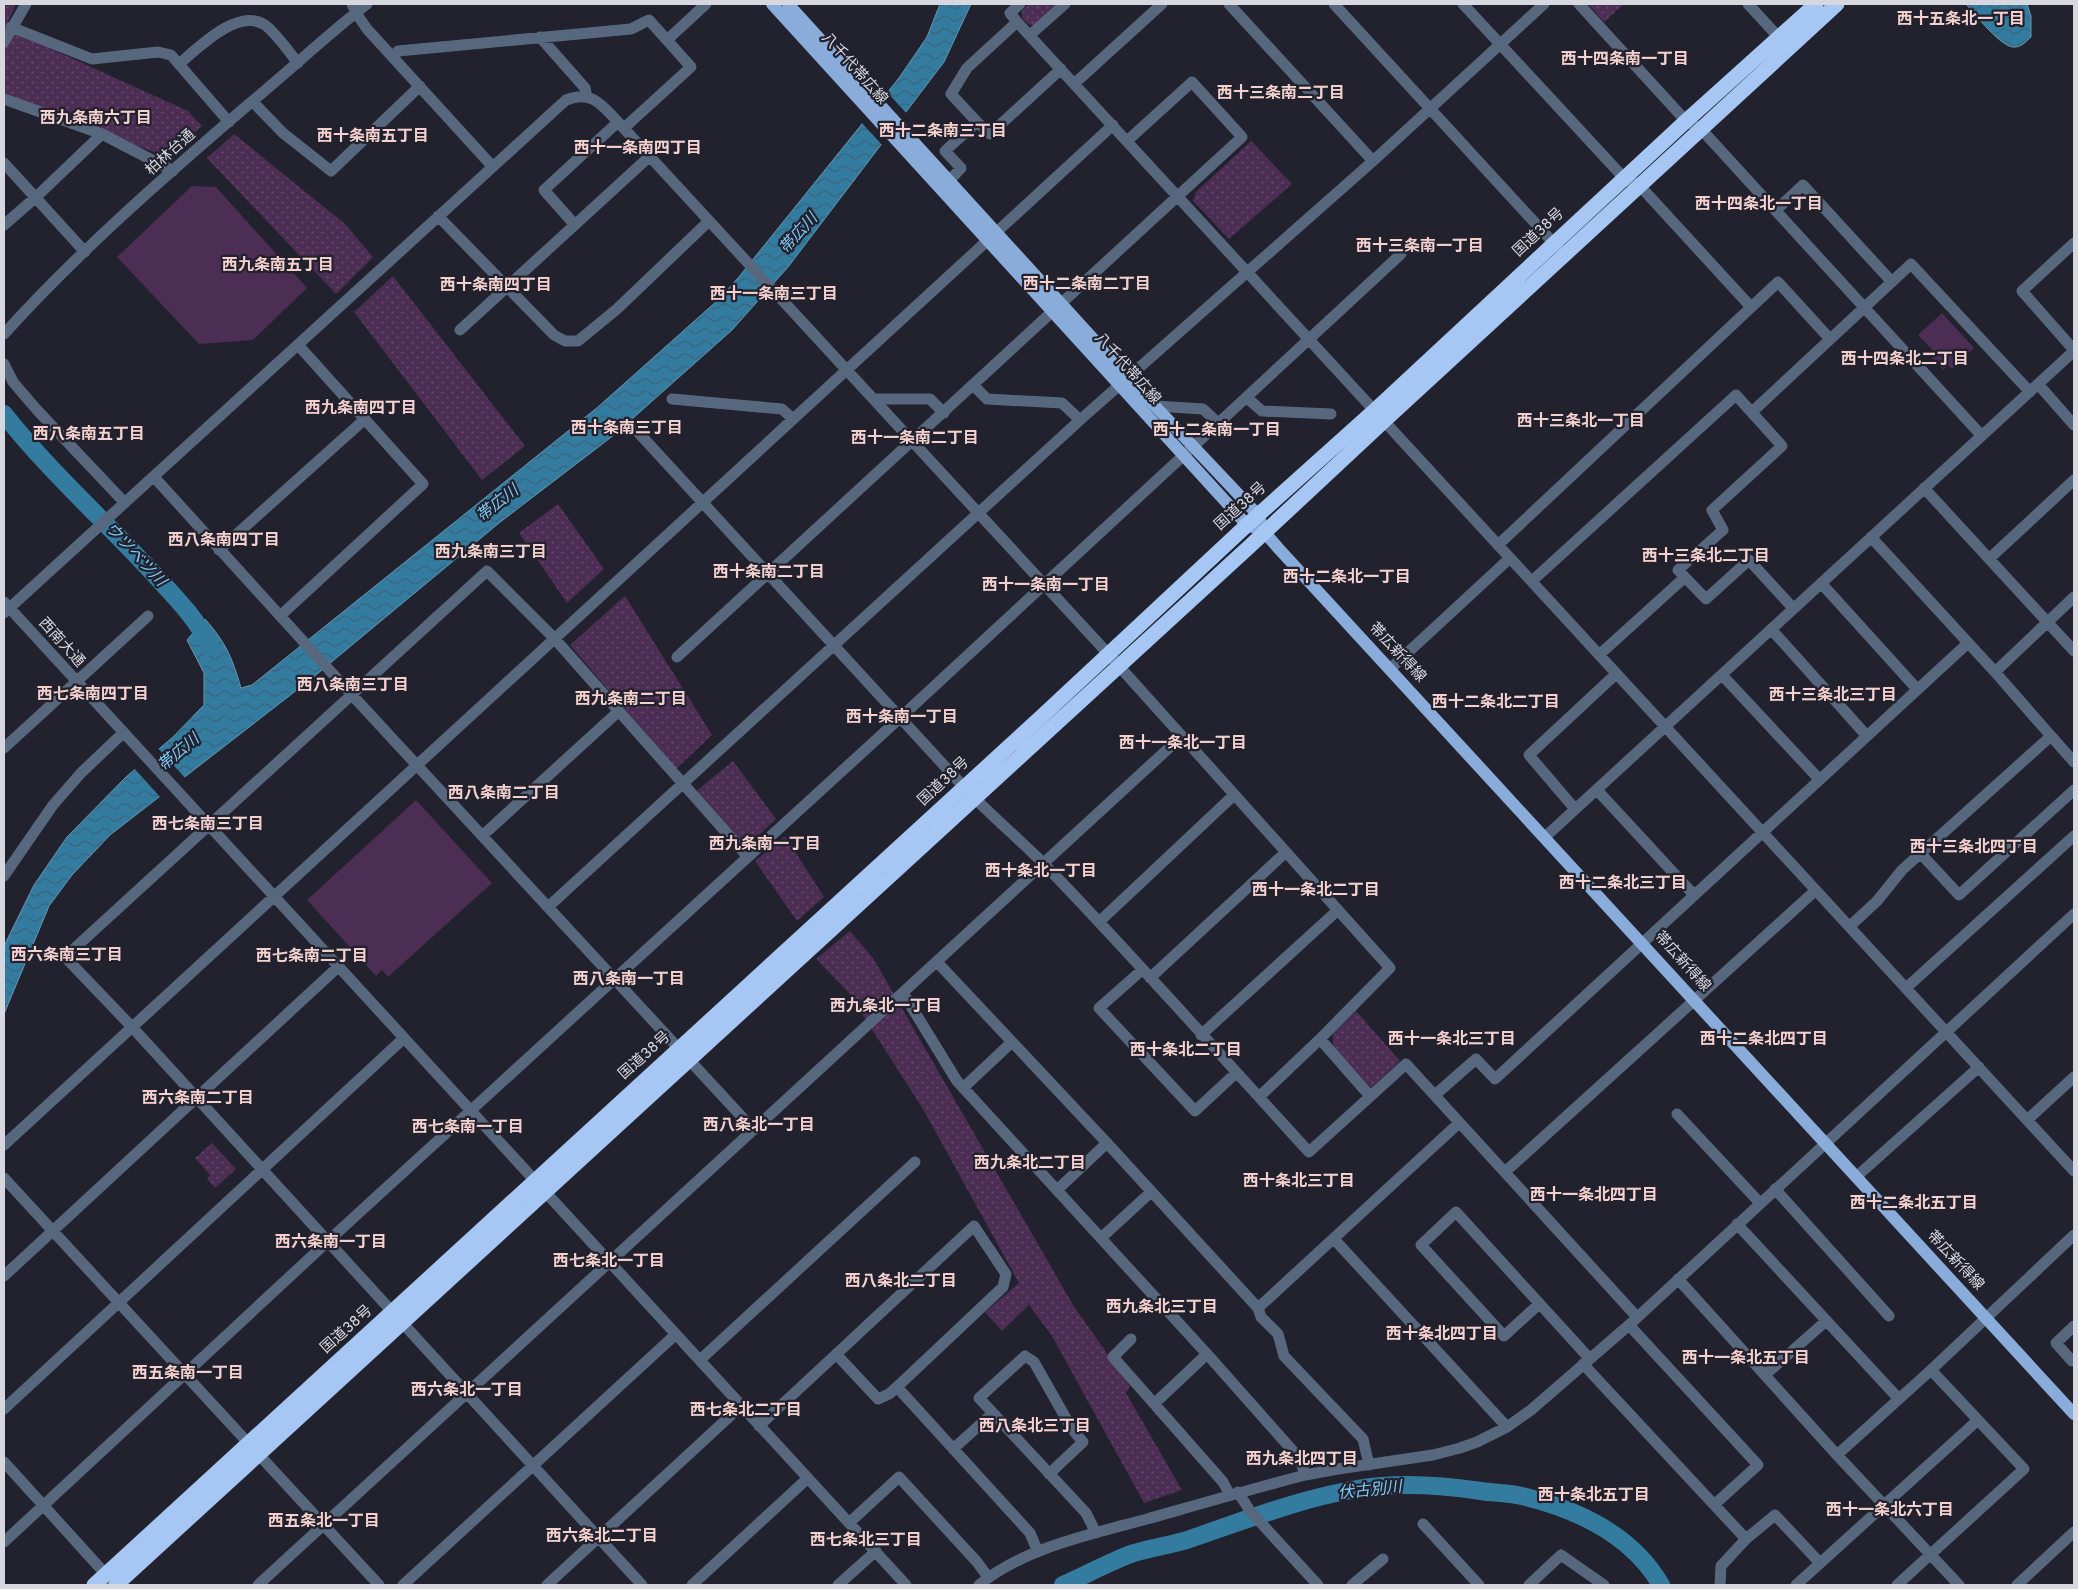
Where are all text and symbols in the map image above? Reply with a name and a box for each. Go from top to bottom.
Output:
district label: 西十五条北一丁目 [1897,10,2025,30]
street label: 八千代帯広線 [817,29,892,109]
district label: 西十四条南一丁目 [1561,50,1689,70]
district label: 西十三条南二丁目 [1217,84,1345,104]
district label: 西九条南六丁目 [40,109,152,129]
district label: 西十二条南三丁目 [879,122,1007,142]
street label: 柏林台通 [142,126,200,180]
district label: 西十条南五丁目 [317,127,429,147]
district label: 西十一条南四丁目 [574,139,702,159]
district label: 西十四条北一丁目 [1695,195,1823,215]
street label: 国道38号 [1509,204,1569,262]
water label: 帯広川 [776,208,824,259]
district label: 西十三条南一丁目 [1356,237,1484,257]
district label: 西九条南五丁目 [222,256,334,276]
district label: 西十二条南二丁目 [1023,275,1151,295]
district label: 西十条南四丁目 [440,276,552,296]
district label: 西十一条南三丁目 [710,285,838,305]
street label: 八千代帯広線 [1090,329,1165,409]
district label: 西十四条北二丁目 [1841,350,1969,370]
district label: 西九条南四丁目 [305,399,417,419]
district label: 西十三条北一丁目 [1517,412,1645,432]
district label: 西十条南三丁目 [571,419,683,439]
district label: 西十二条南一丁目 [1153,421,1281,441]
district label: 西八条南五丁目 [33,425,145,445]
district label: 西十一条南二丁目 [851,429,979,449]
street label: 国道38号 [1211,479,1271,535]
water label: 帯広川 [473,480,525,527]
water label: ウツベツ川 [100,519,171,593]
district label: 西八条南四丁目 [168,531,280,551]
district label: 西九条南三丁目 [435,543,547,563]
district label: 西十三条北二丁目 [1642,547,1770,567]
district label: 西十条南二丁目 [713,563,825,583]
district label: 西十二条北一丁目 [1283,568,1411,588]
district label: 西十一条南一丁目 [982,576,1110,596]
street label: 西南大通 [34,614,88,672]
street label: 帯広新得線 [1364,619,1430,687]
district label: 西八条南三丁目 [297,676,409,696]
district label: 西七条南四丁目 [37,685,149,705]
district label: 西十三条北三丁目 [1769,686,1897,706]
district label: 西九条南二丁目 [575,690,687,710]
district label: 西十二条北二丁目 [1432,693,1560,713]
district label: 西十条南一丁目 [846,708,958,728]
water label: 帯広川 [154,729,205,776]
district label: 西十一条北一丁目 [1119,734,1247,754]
street label: 国道38号 [914,753,974,811]
district label: 西八条南二丁目 [448,784,560,804]
district label: 西七条南三丁目 [152,815,264,835]
district label: 西九条南一丁目 [709,835,821,855]
district label: 西十三条北四丁目 [1910,838,2038,858]
district label: 西十条北一丁目 [985,862,1097,882]
district label: 西十二条北三丁目 [1559,874,1687,894]
district label: 西十一条北二丁目 [1252,881,1380,901]
street label: 帯広新得線 [1650,928,1714,996]
district label: 西六条南三丁目 [11,946,123,966]
district label: 西七条南二丁目 [256,947,368,967]
district label: 西八条南一丁目 [573,970,685,990]
district label: 西九条北一丁目 [830,997,942,1017]
street label: 国道38号 [615,1028,675,1084]
district label: 西十一条北三丁目 [1388,1030,1516,1050]
district label: 西十二条北四丁目 [1700,1030,1828,1050]
district label: 西十条北二丁目 [1130,1041,1242,1061]
district label: 西六条南二丁目 [142,1089,254,1109]
district label: 西八条北一丁目 [703,1116,815,1136]
district label: 西七条南一丁目 [412,1118,524,1138]
district label: 西九条北二丁目 [974,1154,1086,1174]
district label: 西十条北三丁目 [1243,1172,1355,1192]
district label: 西十一条北四丁目 [1530,1186,1658,1206]
district label: 西十二条北五丁目 [1850,1194,1978,1214]
street label: 帯広新得線 [1922,1227,1988,1295]
district label: 西六条南一丁目 [275,1233,387,1253]
district label: 西七条北一丁目 [553,1252,665,1272]
district label: 西八条北二丁目 [845,1272,957,1292]
district label: 西九条北三丁目 [1106,1298,1218,1318]
street label: 国道38号 [317,1302,377,1358]
district label: 西十条北四丁目 [1386,1325,1498,1345]
district label: 西十一条北五丁目 [1682,1349,1810,1369]
district label: 西五条南一丁目 [132,1364,244,1384]
district label: 西六条北一丁目 [411,1381,523,1401]
district label: 西七条北二丁目 [690,1401,802,1421]
district label: 西八条北三丁目 [979,1417,1091,1437]
district label: 西九条北四丁目 [1246,1450,1358,1470]
water label: 伏古別川 [1337,1478,1405,1504]
district label: 西十条北五丁目 [1538,1486,1650,1506]
district label: 西十一条北六丁目 [1826,1501,1954,1521]
district label: 西五条北一丁目 [268,1512,380,1532]
district label: 西六条北二丁目 [546,1527,658,1547]
district label: 西七条北三丁目 [810,1531,922,1551]

